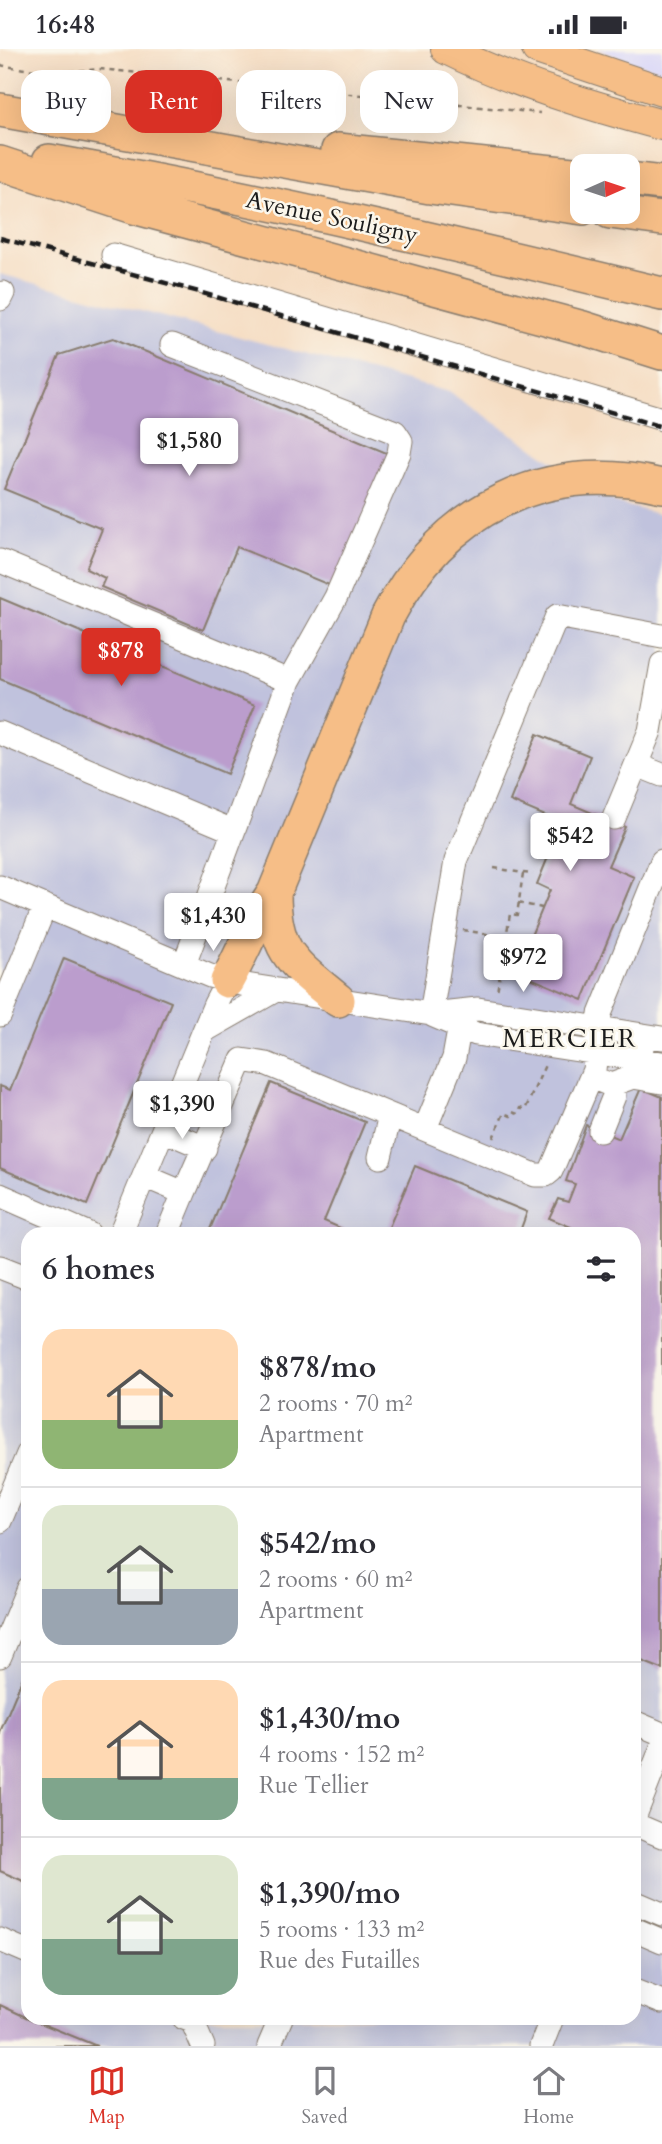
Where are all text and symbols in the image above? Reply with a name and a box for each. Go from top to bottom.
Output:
text: 16:48 [35,7,96,42]
chip: Buy [21,70,111,133]
chip: Rent [125,70,222,133]
chip: Filters [236,70,346,133]
chip: New [360,70,458,133]
north arrow [570,154,640,224]
map controls [570,154,640,224]
street label: Avenue Souligny [243,183,421,252]
pin: $1,580 [132,419,246,478]
text: $1,580 [156,425,222,456]
pin: $878 [80,629,162,688]
text: $878 [97,635,145,666]
pin: $542 [529,813,611,873]
text: $542 [546,820,594,851]
pin: $1,430 [156,893,270,953]
text: $1,430 [180,900,246,931]
pin: $972 [482,935,564,994]
text: $972 [499,941,547,972]
district label: MERCIER [502,1021,638,1056]
pin: $1,390 [125,1081,239,1141]
text: $1,390 [149,1088,215,1119]
text: 6 homes [42,1249,155,1290]
icon: filters [582,1250,620,1288]
text: $878/mo [259,1347,376,1388]
icon: home [98,1357,182,1441]
text: 2 rooms · 70 m² [259,1388,412,1419]
text: Apartment [259,1419,363,1450]
text: $542/mo [259,1523,376,1564]
icon: home [98,1533,182,1617]
text: 2 rooms · 60 m² [259,1564,412,1595]
text: Apartment [259,1595,363,1626]
text: $1,430/mo [259,1698,400,1739]
icon: home [98,1708,182,1792]
text: 4 rooms · 152 m² [259,1739,424,1770]
text: Rue Tellier [259,1770,369,1801]
text: $1,390/mo [259,1873,400,1914]
icon: home [98,1883,182,1967]
text: 5 rooms · 133 m² [259,1914,424,1945]
text: Rue des Futailles [259,1945,420,1976]
tab: Map [88,2062,126,2130]
tab: Saved [302,2062,348,2130]
tab: Home [523,2062,574,2130]

